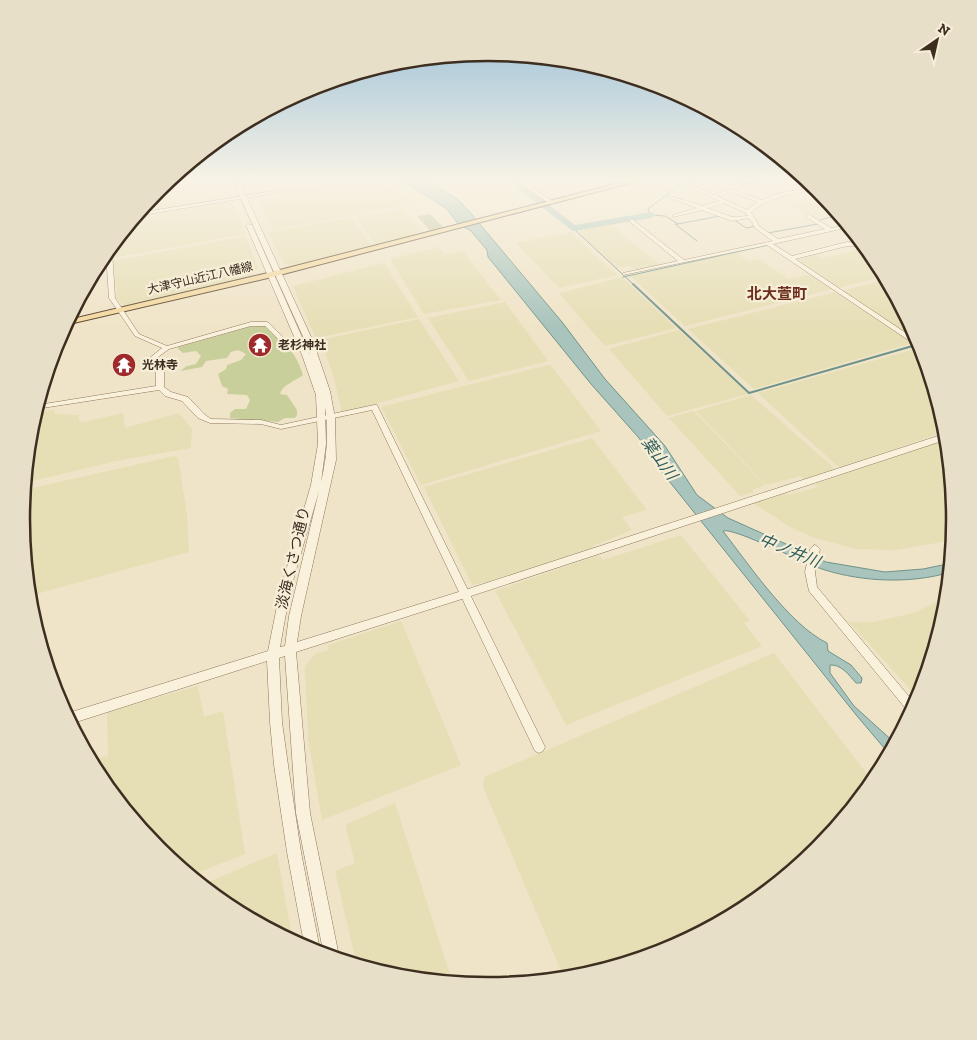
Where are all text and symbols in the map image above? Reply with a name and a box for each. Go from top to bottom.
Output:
north arrow [912,15,962,65]
text: N [935,20,953,40]
street label: 大津守山近江八幡線 [146,259,254,297]
district label: 北大萱町 [747,285,807,303]
temple icon: 老杉神社 [247,332,273,358]
place label: 老杉神社 [278,338,326,352]
temple icon: 光林寺 [111,352,137,378]
place label: 光林寺 [142,358,178,372]
water label: 葉山川 [638,433,683,485]
street label: 淡海くさつ通り [272,505,314,611]
water label: 中ノ井川 [757,530,825,572]

